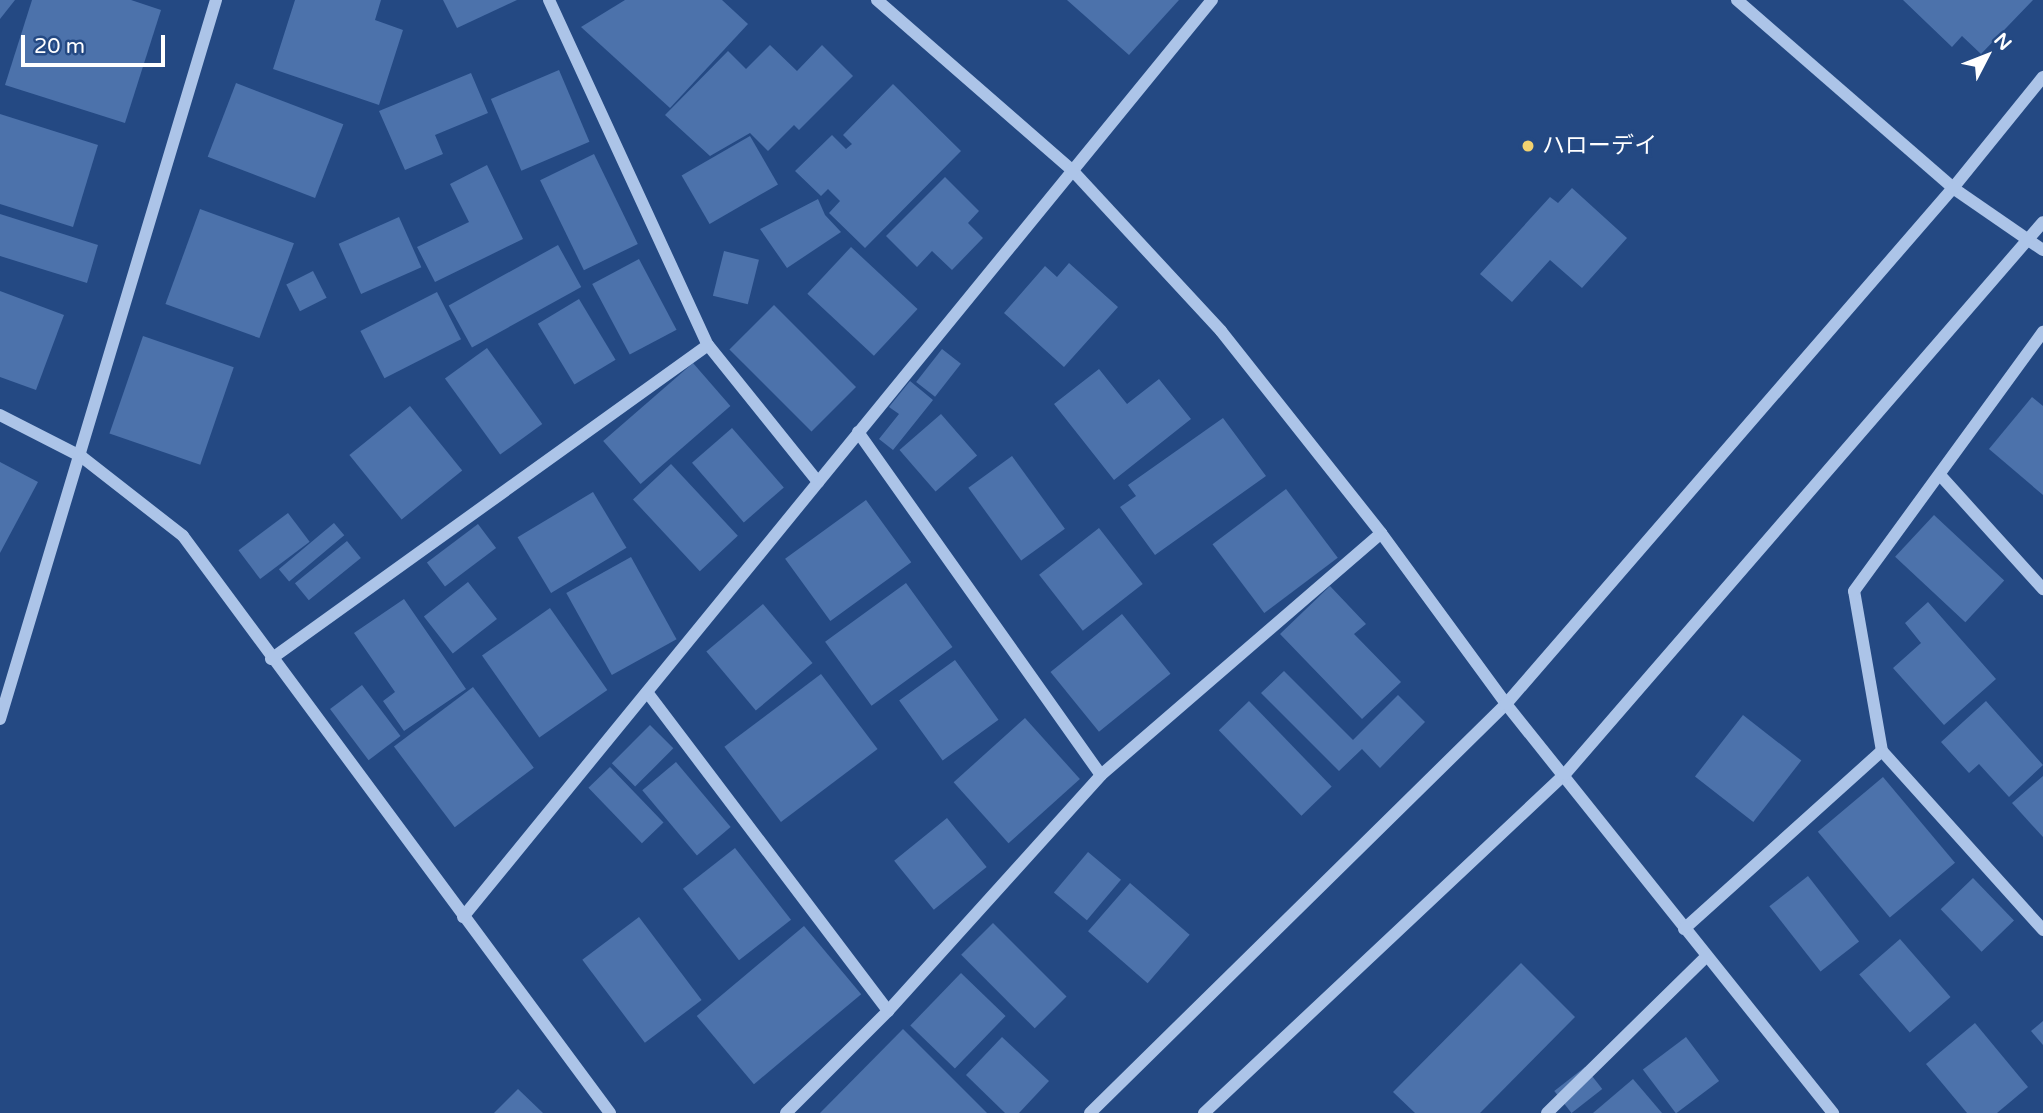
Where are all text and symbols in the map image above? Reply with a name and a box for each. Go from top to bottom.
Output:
scale bar [24,21,168,65]
north arrow [1952,21,2022,91]
text: N [1989,29,2016,55]
text: 20 m [34,34,85,59]
place label: ハローデイ [1542,132,1657,160]
marker: ハローデイ [1520,138,1536,154]

